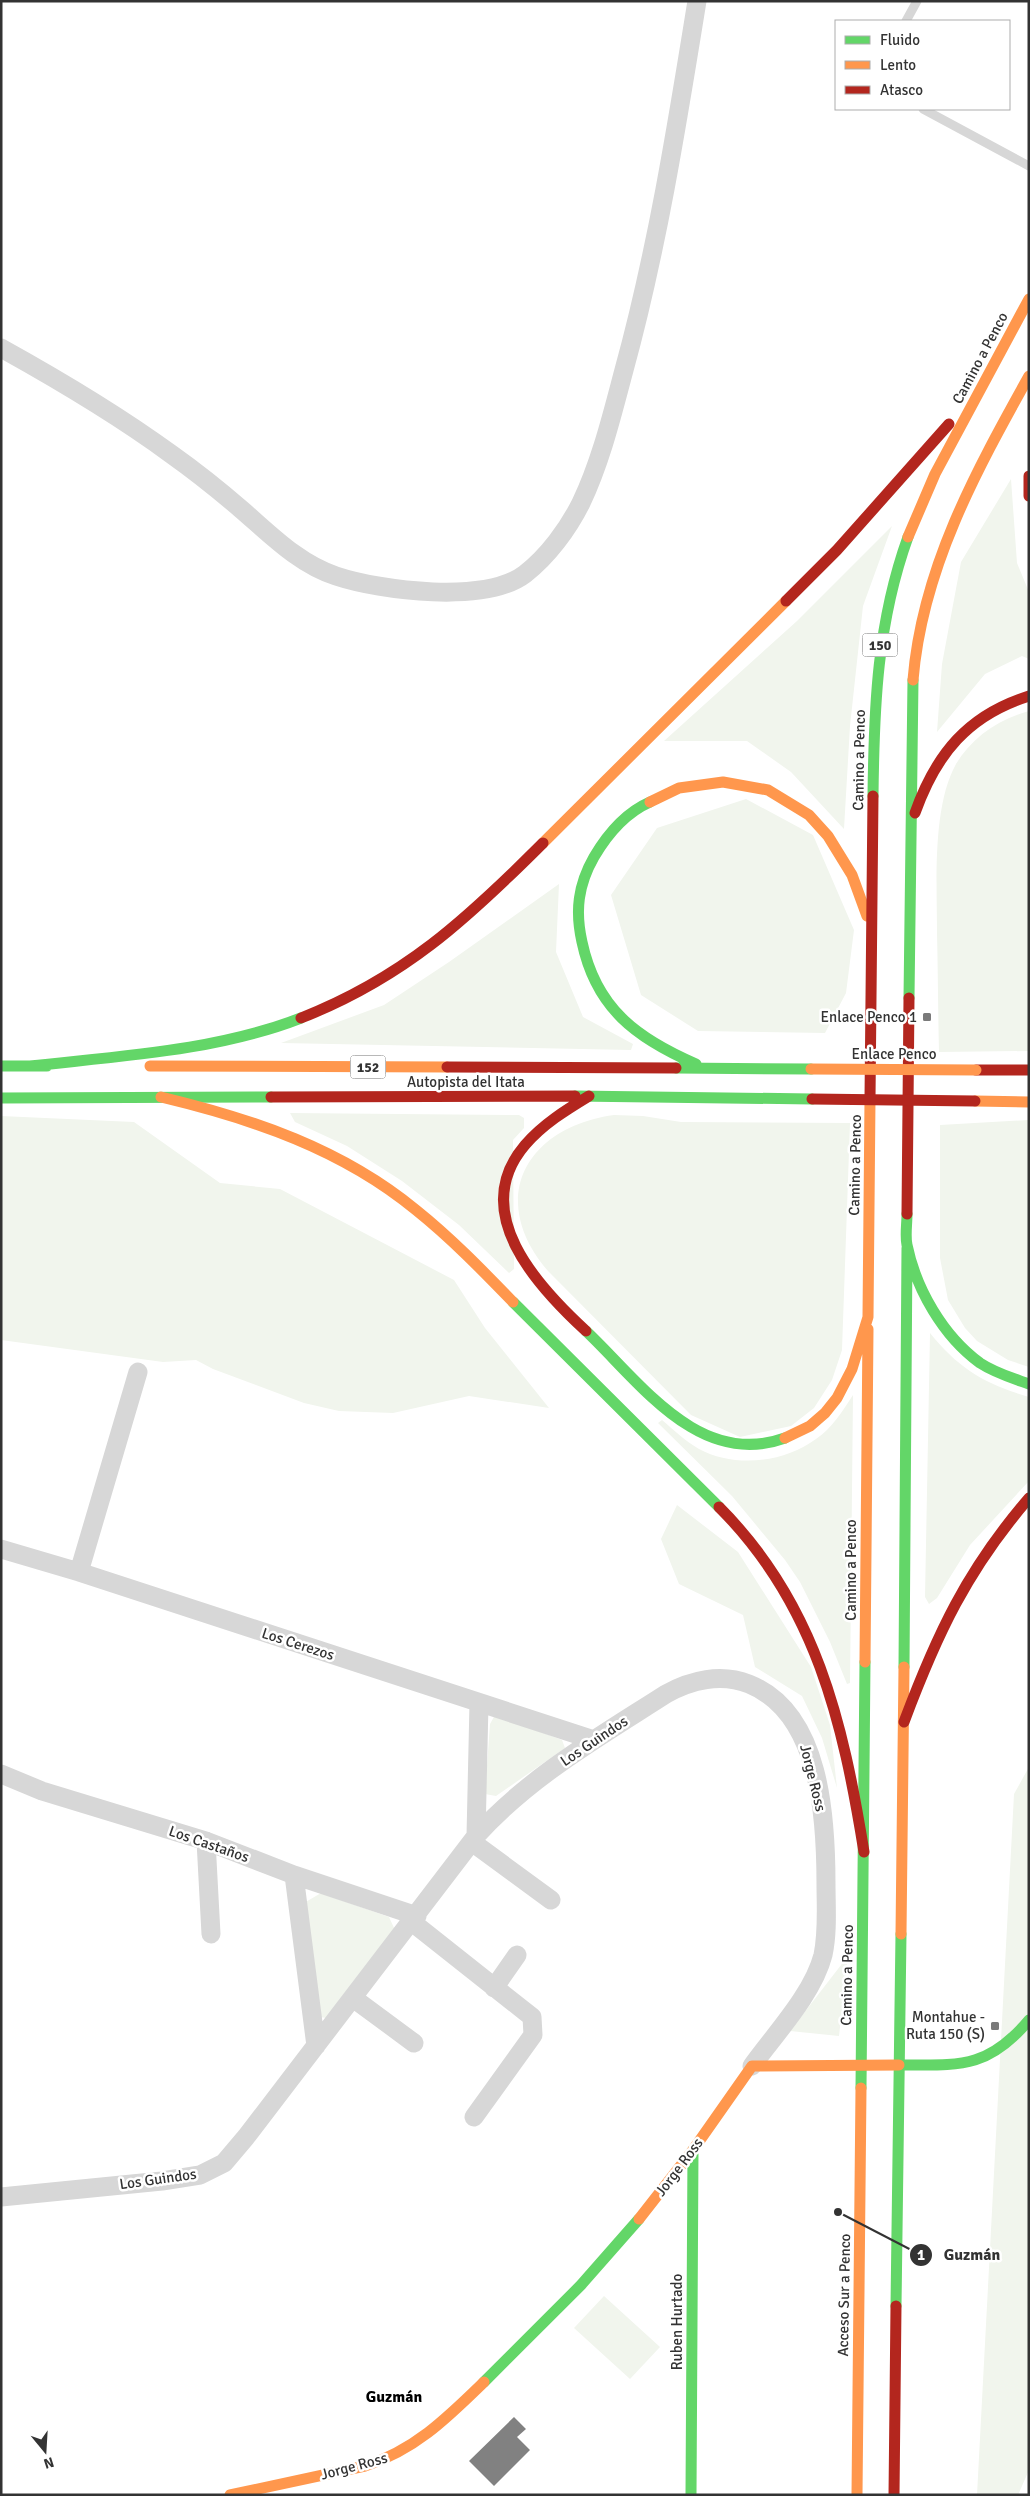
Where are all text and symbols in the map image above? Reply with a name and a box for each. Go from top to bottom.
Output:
legend [835,20,1010,110]
text: Fluido [880,31,920,49]
text: Lento [880,56,916,74]
text: Atasco [880,81,923,99]
street label: Camino a Penco [948,309,1012,407]
road number: 150 [862,634,898,656]
street label: Camino a Penco [849,709,869,811]
place label: Enlace Penco 1 [821,1008,917,1026]
marker: Enlace Penco 1 [921,1011,933,1023]
street label: Enlace Penco [851,1045,937,1063]
road number: 152 [350,1056,386,1078]
street label: Autopista del Itata [407,1073,525,1091]
street label: Camino a Penco [845,1114,865,1216]
street label: Camino a Penco [842,1519,860,1621]
street label: Los Cerezos [259,1624,337,1664]
street label: Los Guindos [557,1712,631,1770]
street label: Jorge Ross [796,1743,830,1814]
street label: Los Castaños [167,1822,252,1866]
street label: Camino a Penco [837,1924,857,2026]
place label: Montahue - Ruta 150 (S) [906,2008,985,2043]
marker: Montahue - Ruta 150 (S) [989,2020,1001,2032]
street label: Jorge Ross [651,2134,707,2200]
street label: Los Guindos [118,2165,198,2193]
street label: Acceso Sur a Penco [834,2233,854,2357]
callout: Guzmán [909,2239,1010,2270]
text: Guzmán [944,2245,1000,2265]
text: 1 [917,2246,925,2264]
street label: Ruben Hurtado [668,2274,686,2370]
district label: Guzmán [366,2387,422,2407]
north arrow [20,2426,70,2476]
street label: Jorge Ross [319,2448,390,2484]
text: N [42,2453,56,2472]

